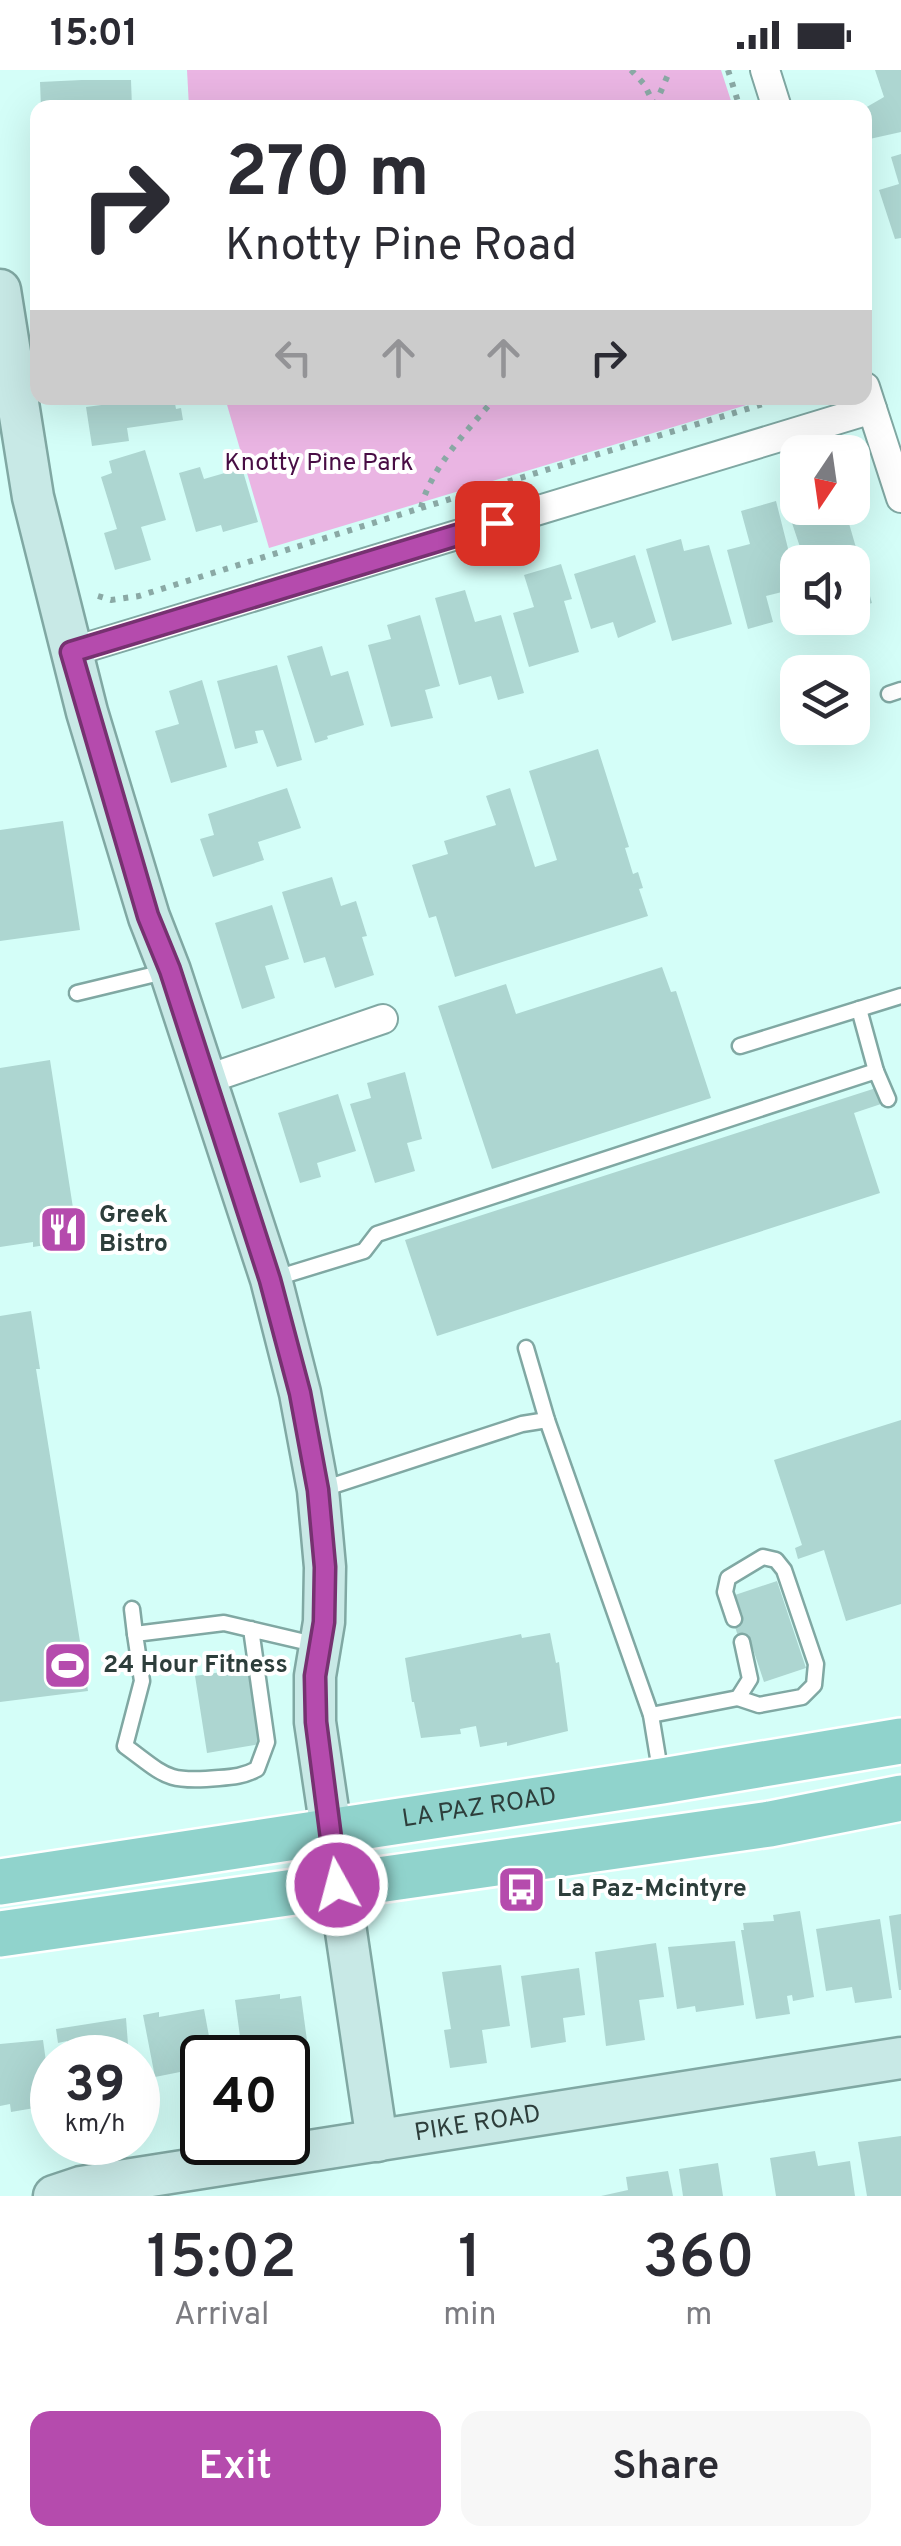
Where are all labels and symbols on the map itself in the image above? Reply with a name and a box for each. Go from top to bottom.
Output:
north arrow [780,435,870,525]
park label: Knotty Pine Park [224,448,414,480]
pin [455,481,540,566]
place label: Greek Bistro [99,1200,168,1261]
restaurant icon: Greek Bistro [38,1204,90,1256]
sports icon: 24 Hour Fitness [42,1640,94,1692]
place label: 24 Hour Fitness [103,1650,288,1682]
street label: LA PAZ ROAD [400,1781,559,1836]
position arrow [285,1833,389,1937]
bus stop icon: La Paz-Mcintyre [496,1864,548,1916]
place label: La Paz-Mcintyre [557,1874,747,1906]
speed limit sign: 40 [180,2035,310,2165]
street label: PIKE ROAD [412,2099,543,2150]

